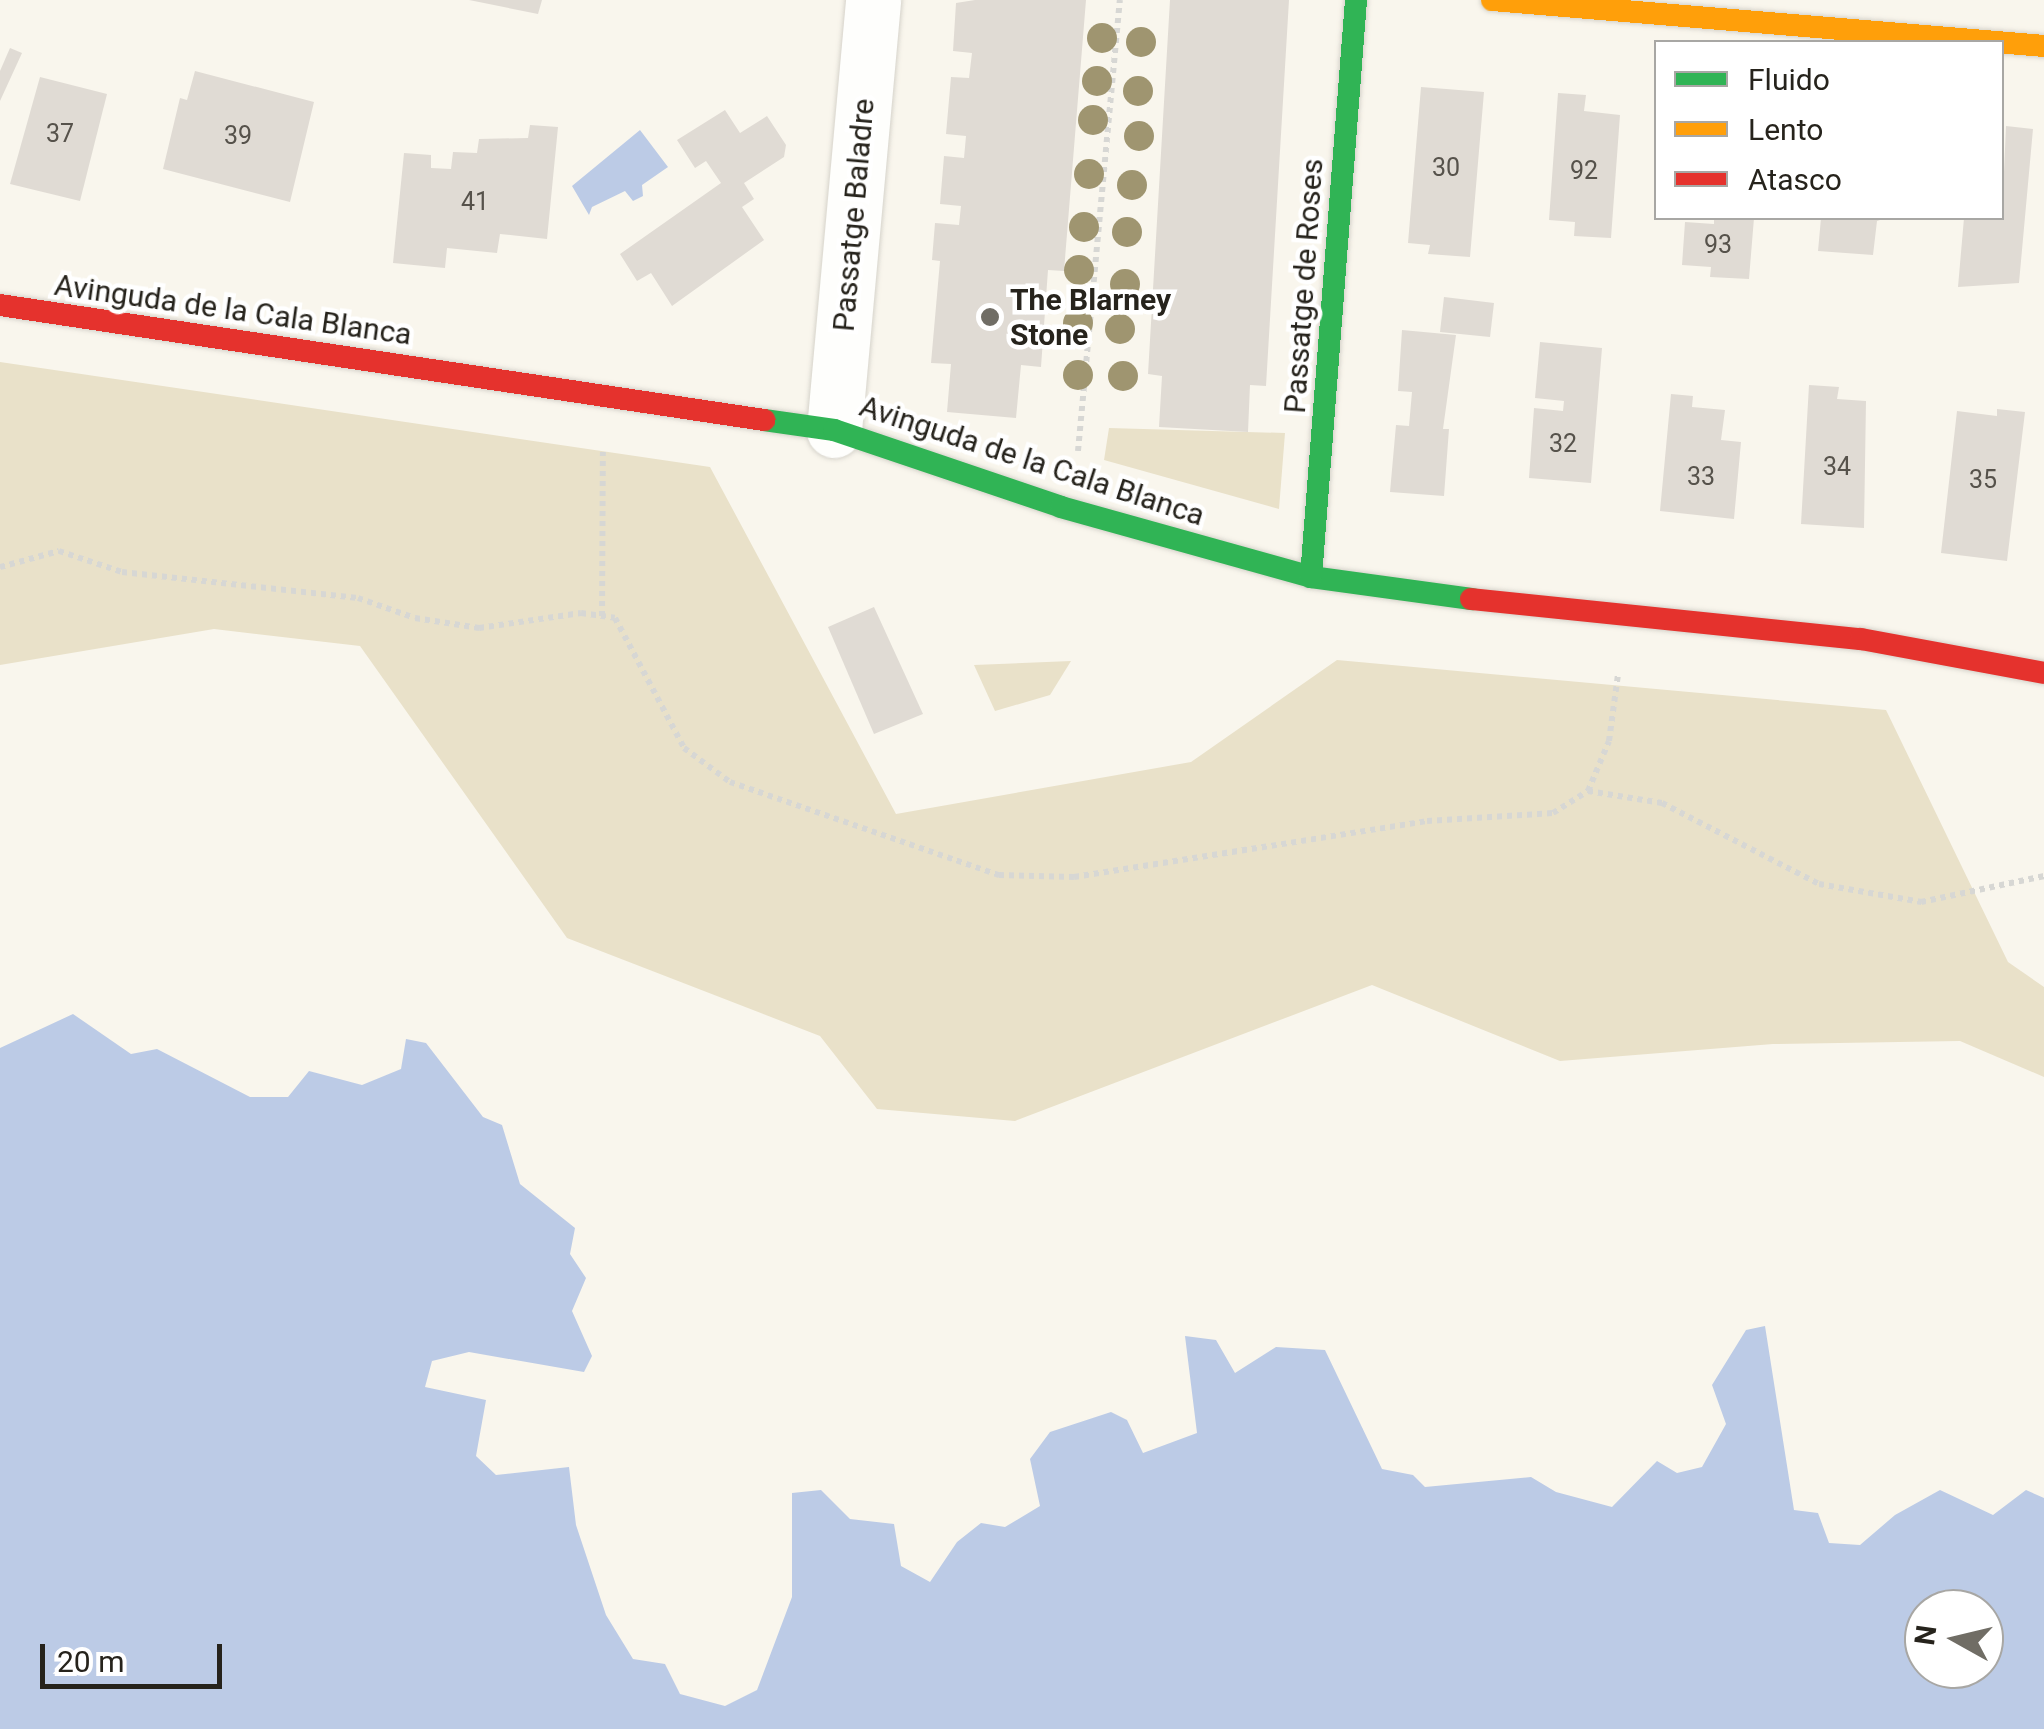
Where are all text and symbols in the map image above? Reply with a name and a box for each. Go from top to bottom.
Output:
legend [1654,40,2004,220]
text: Fluido [1748,62,1830,97]
street label: Passatge Baladre [826,97,882,333]
text: Lento [1748,112,1823,147]
house number: 37 [46,119,74,149]
house number: 39 [224,121,252,151]
house number: 30 [1432,153,1460,183]
house number: 92 [1570,156,1598,186]
street label: Passatge de Roses [1277,157,1331,415]
text: Atasco [1748,162,1842,197]
house number: 41 [461,187,489,217]
house number: 93 [1704,230,1732,260]
street label: Avinguda de la Cala Blanca [52,267,414,353]
place label: The Blarney Stone [1010,282,1171,352]
marker: The Blarney Stone [979,306,1001,328]
street label: Avinguda de la Cala Blanca [855,388,1209,534]
house number: 32 [1549,429,1577,459]
house number: 34 [1823,452,1851,482]
house number: 33 [1687,462,1715,492]
house number: 35 [1969,465,1997,495]
north arrow [1904,1589,2004,1689]
text: N [1908,1623,1943,1647]
scale bar [45,1624,228,1686]
text: 20 m [57,1644,124,1679]

